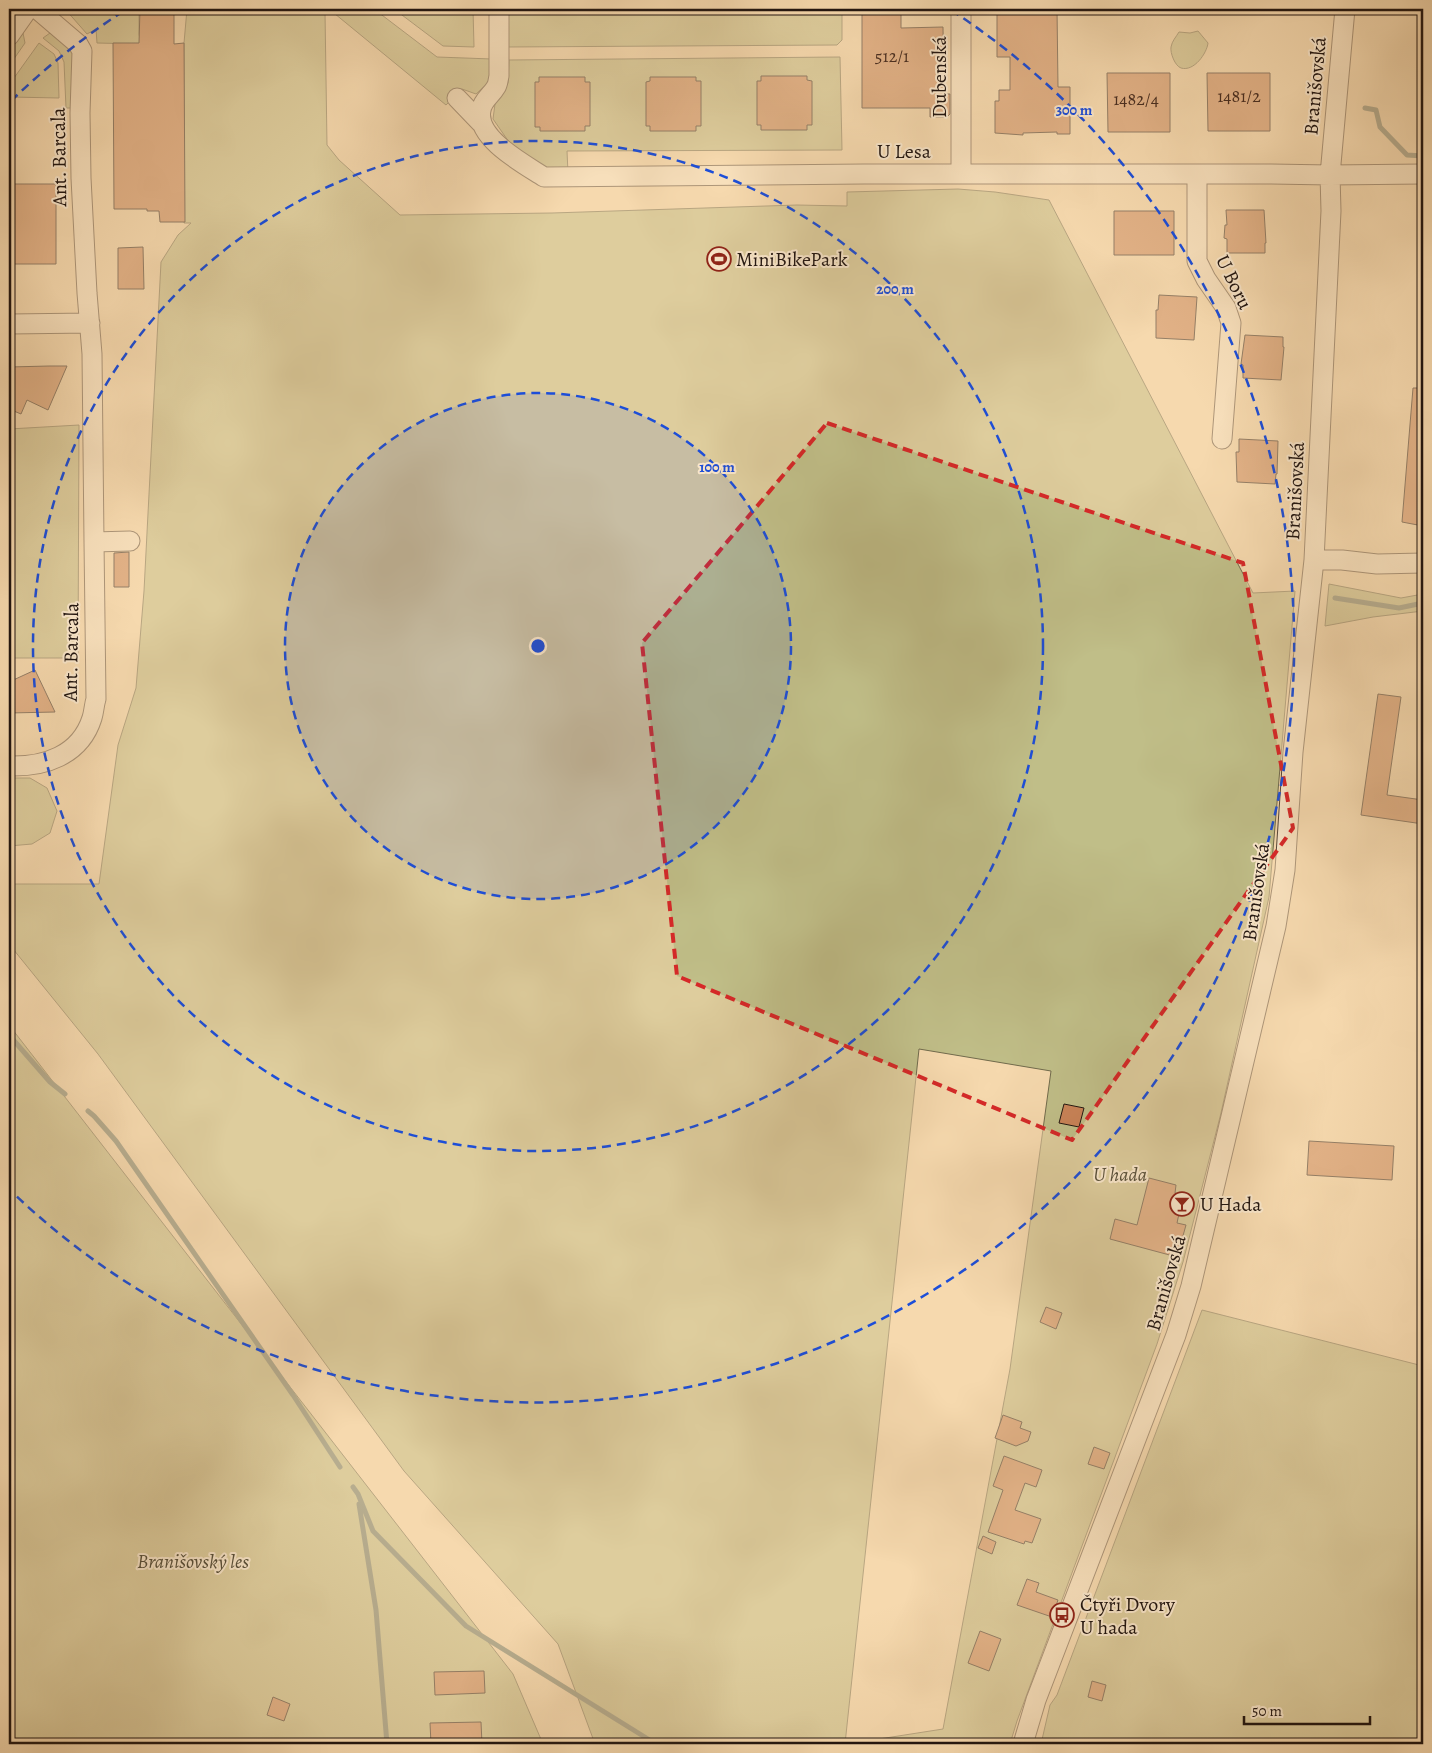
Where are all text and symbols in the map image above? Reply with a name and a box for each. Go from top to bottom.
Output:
street label: Dubenská [926,35,953,118]
street label: Branišovská [1297,35,1333,136]
house number: 512/1 [875,44,909,68]
house number: 1481/2 [1217,84,1261,108]
house number: 1482/4 [1113,87,1159,111]
text: 300 m [1056,100,1093,120]
street label: Ant. Barcala [45,107,73,208]
street label: U Lesa [877,138,932,165]
sports icon: MiniBikePark [706,246,732,272]
place label: MiniBikePark [736,246,848,273]
street label: U Boru [1209,250,1259,314]
text: 200 m [876,279,914,299]
street label: Branišovská [1279,440,1311,541]
text: 100 m [699,457,735,477]
street label: Ant. Barcala [57,602,85,703]
centre of rings [529,637,547,655]
street label: Branišovská [1236,841,1276,943]
park label: U hada [1093,1161,1147,1188]
bar icon: U Hada [1169,1191,1195,1217]
place label: U Hada [1200,1191,1262,1218]
street label: Branišovská [1139,1231,1193,1334]
park label: Branišovský les [137,1548,249,1575]
place label: Čtyři Dvory U hada [1080,1591,1176,1641]
bus stop icon: Čtyři Dvory U hada [1049,1602,1075,1628]
scale bar [1244,1693,1371,1725]
text: 50 m [1252,1701,1282,1721]

